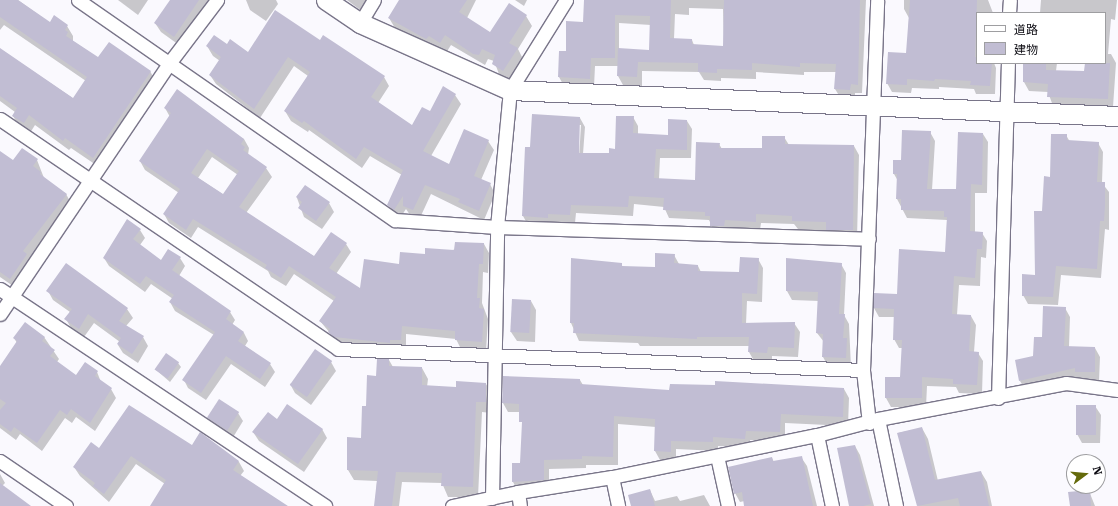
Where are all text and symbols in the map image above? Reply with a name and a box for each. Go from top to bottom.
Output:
legend [976,12,1106,64]
text: 道路 [1014,23,1038,37]
text: 建物 [1014,43,1038,57]
north arrow [1066,454,1106,494]
text: N [1090,465,1104,477]

